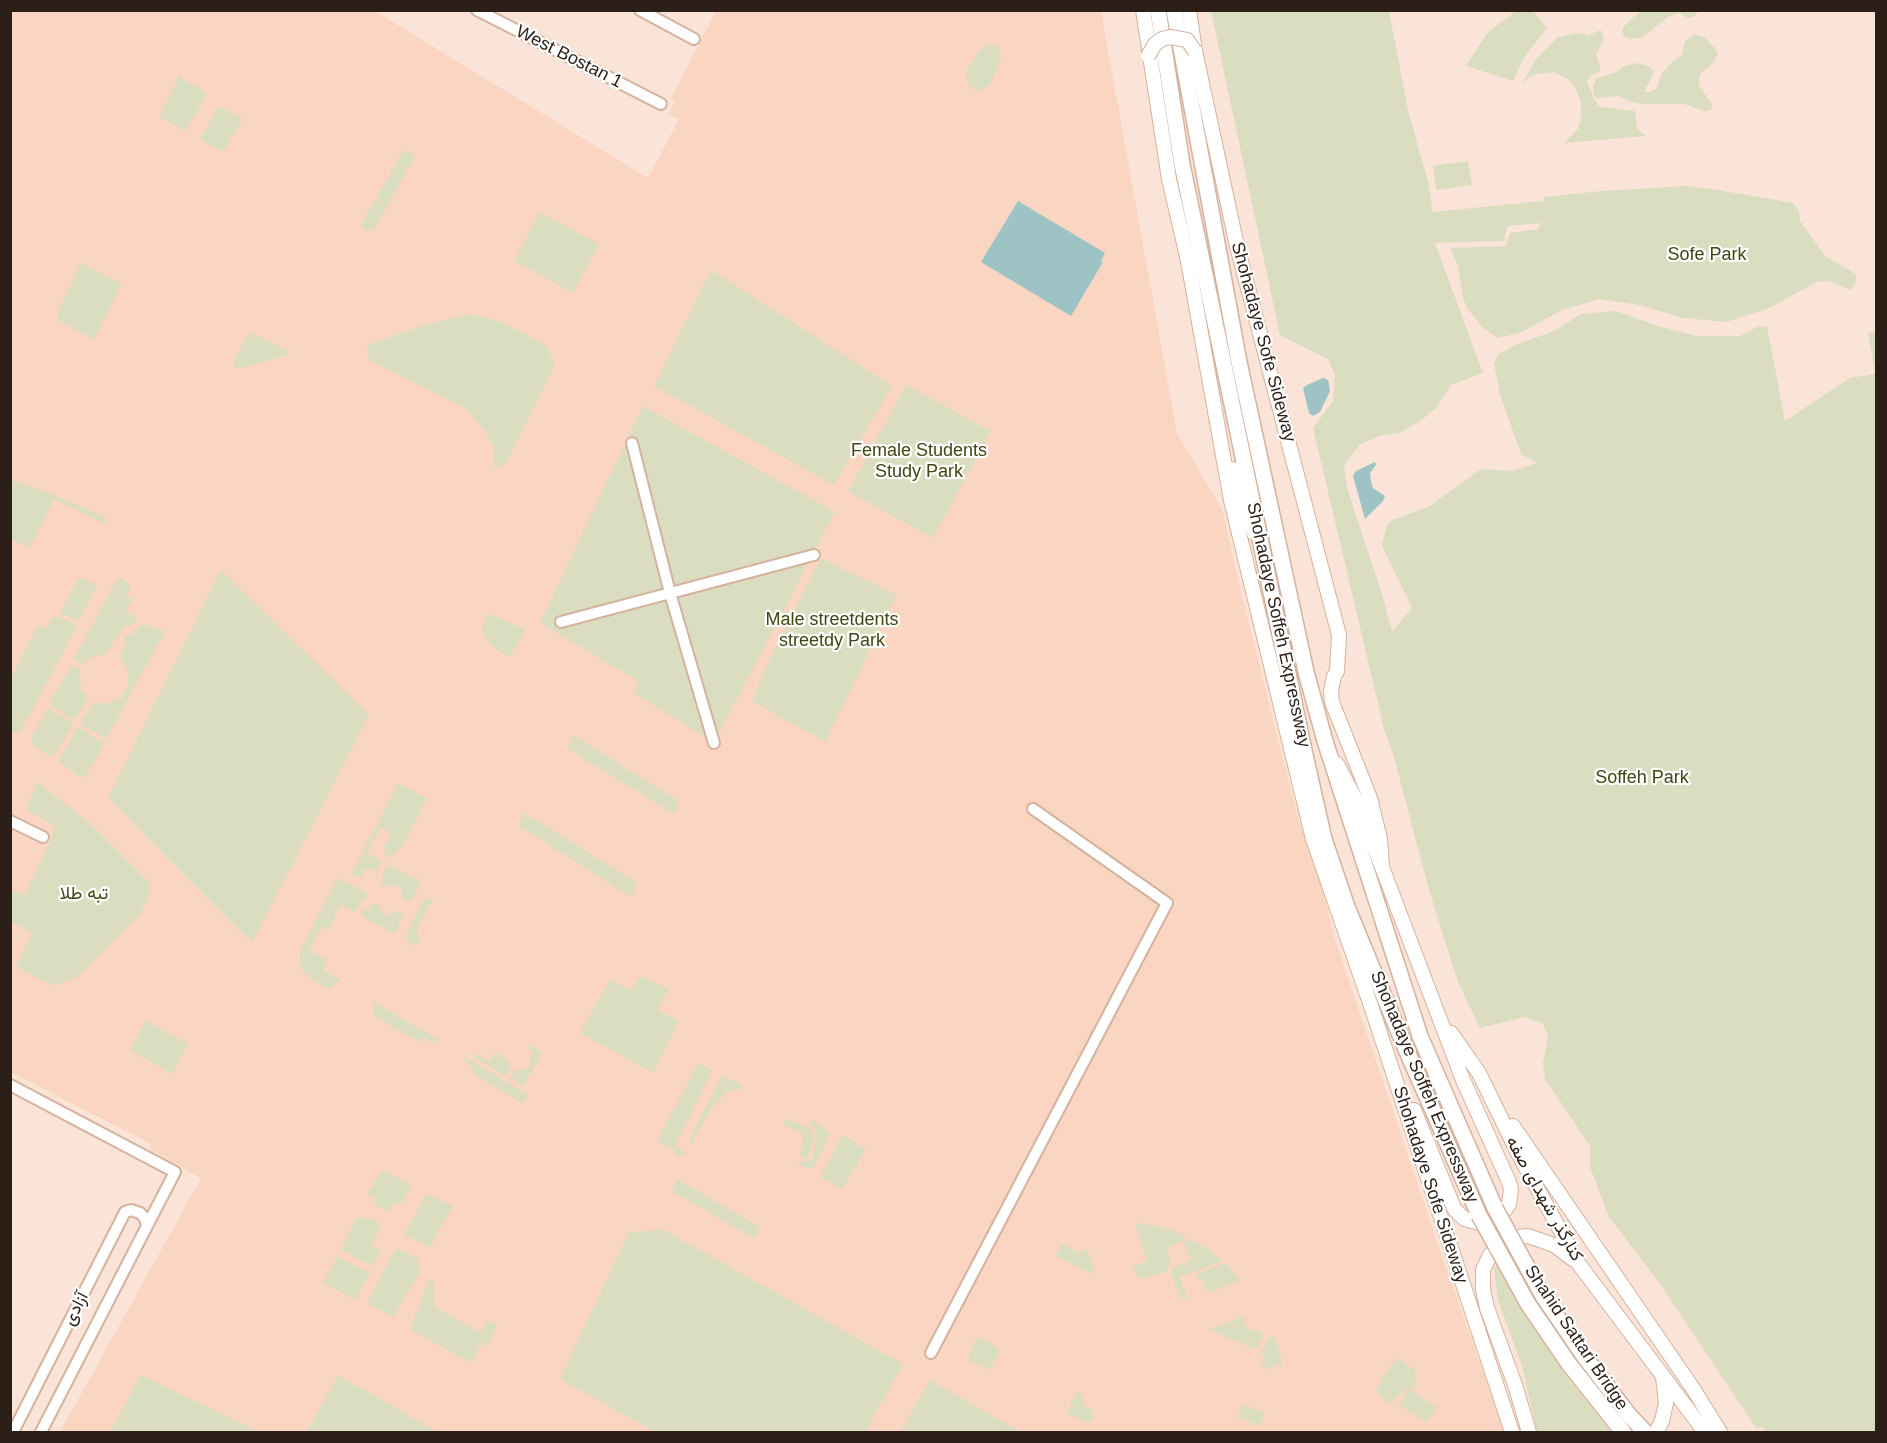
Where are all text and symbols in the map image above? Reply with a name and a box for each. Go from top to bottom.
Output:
street label: West Bostan 1 [512,21,626,93]
street label: Shohadaye Sofe Sideway [1226,240,1300,444]
park label: Sofe Park [1667,244,1747,266]
park label: Female Students Study Park [851,440,987,482]
street label: Shohadaye Soffeh Expressway [1241,501,1315,749]
park label: Male streetdents streetdy Park [765,609,899,652]
park label: Soffeh Park [1595,767,1689,789]
park label: تبه طلا [60,883,108,905]
street label: Shohadaye Soffeh Expressway [1365,968,1483,1206]
street label: Shohadaye Sofe Sideway [1388,1084,1472,1286]
street label: کنارگذر شهدای صفه [1501,1133,1587,1265]
street label: Shahid Sattari Bridge [1519,1261,1633,1415]
street label: آزادی [59,1289,93,1329]

